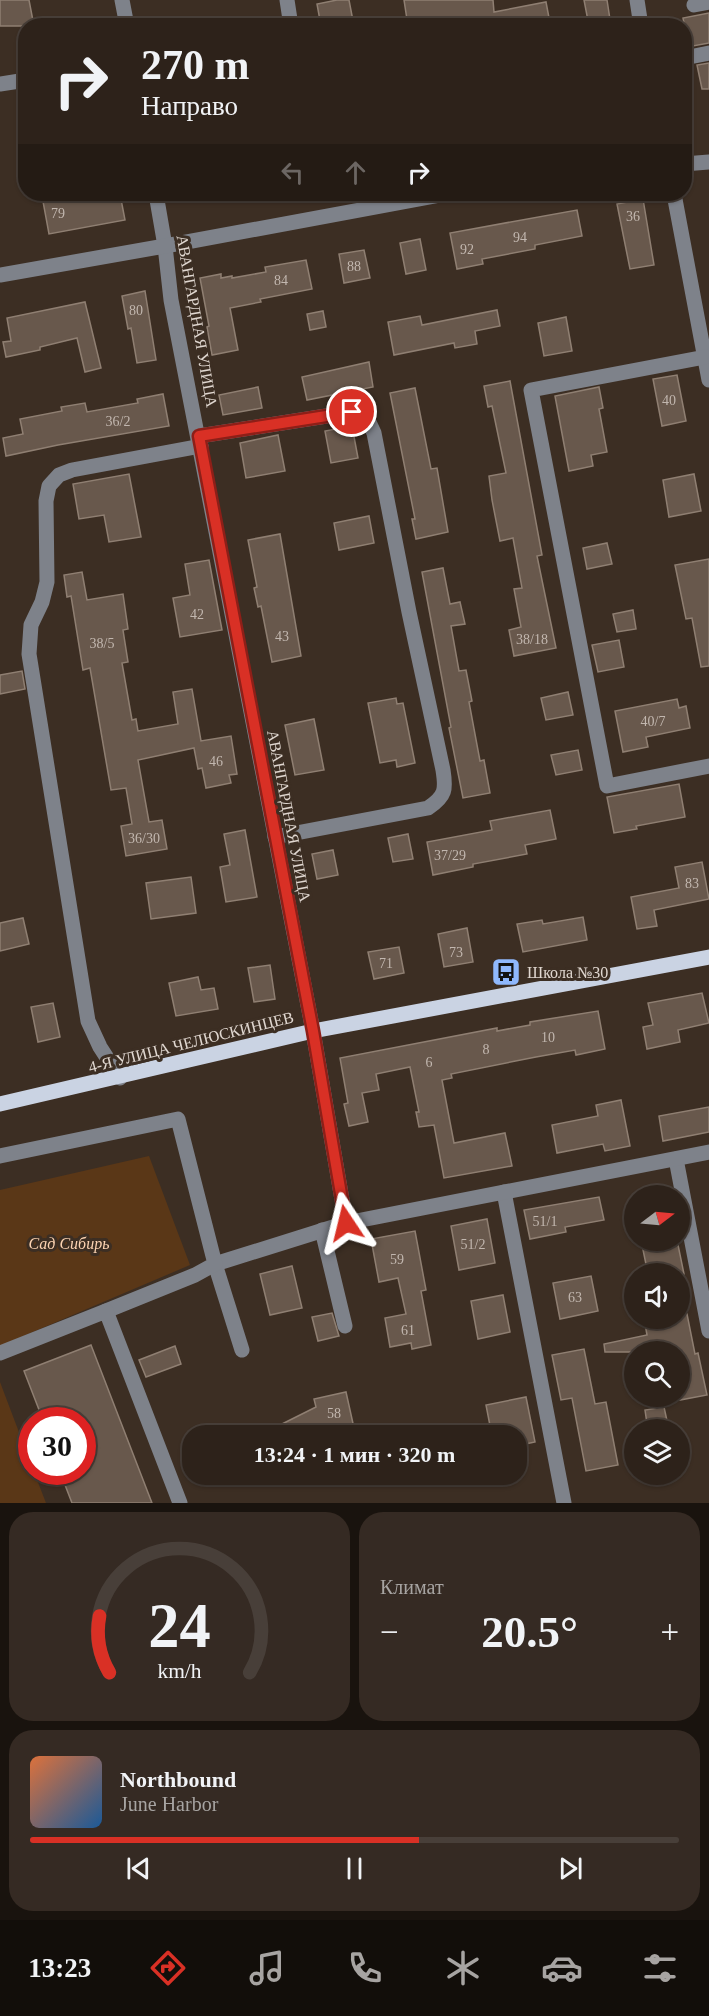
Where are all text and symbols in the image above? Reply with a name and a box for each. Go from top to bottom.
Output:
icon: right [42,42,120,120]
text: 270 m [141,42,250,88]
text: Направо [141,91,238,121]
icon: left [276,156,309,189]
icon: ahead [339,156,372,189]
icon: right [402,156,435,189]
house number: 79 [51,206,65,221]
house number: 36 [626,209,640,224]
house number: 94 [513,230,527,245]
street label: АВАНГАРДНАЯ УЛИЦА [172,233,221,409]
house number: 92 [460,242,474,257]
house number: 88 [347,259,361,274]
house number: 84 [274,273,288,288]
house number: 80 [129,303,143,318]
pin [326,386,377,437]
house number: 40 [662,393,676,408]
icon: arrive [335,395,368,428]
house number: 36/2 [106,414,130,429]
house number: 42 [190,607,204,622]
house number: 43 [275,629,289,644]
house number: 38/18 [516,632,548,647]
house number: 38/5 [90,636,114,651]
house number: 40/7 [641,714,665,729]
street label: АВАНГАРДНАЯ УЛИЦА [263,729,314,904]
house number: 46 [209,754,223,769]
house number: 36/30 [128,831,160,846]
house number: 37/29 [434,848,466,863]
house number: 83 [685,876,699,891]
house number: 73 [449,945,463,960]
house number: 71 [379,956,393,971]
bus stop icon: Школа №30 [490,956,522,988]
place label: Школа №30 [527,964,608,981]
street label: 4-Я УЛИЦА ЧЕЛЮСКИНЦЕВ [87,1008,296,1077]
house number: 10 [541,1030,555,1045]
house number: 8 [483,1042,490,1057]
house number: 6 [426,1055,433,1070]
north arrow [624,1185,690,1251]
map controls [624,1185,690,1485]
position arrow [314,1191,378,1255]
house number: 51/1 [533,1214,557,1229]
park label: Сад Сибирь [29,1235,109,1253]
house number: 51/2 [461,1237,485,1252]
house number: 59 [390,1252,404,1267]
button: sound [624,1263,690,1329]
house number: 63 [568,1290,582,1305]
house number: 61 [401,1323,415,1338]
button: search [624,1341,690,1407]
house number: 58 [327,1406,341,1421]
speed limit sign: 30 [18,1407,96,1485]
button: layers [624,1419,690,1485]
text: 13:24 · 1 мин · 320 m [254,1442,455,1467]
text: Климат [380,1576,444,1598]
text: 24 [148,1591,211,1660]
text: 20.5° [481,1607,578,1657]
text: − [380,1614,399,1650]
text: + [660,1614,679,1650]
text: km/h [157,1660,202,1684]
text: Northbound [120,1767,236,1792]
text: June Harbor [120,1793,218,1815]
icon: previous [122,1852,155,1885]
icon: pause [338,1852,371,1885]
icon: next [554,1852,587,1885]
icon: directions [147,1947,189,1989]
icon: music [246,1947,288,1989]
icon: phone [344,1947,386,1989]
icon: climate [442,1947,484,1989]
icon: car [541,1947,583,1989]
icon: filters [639,1947,681,1989]
text: 13:23 [28,1953,91,1983]

